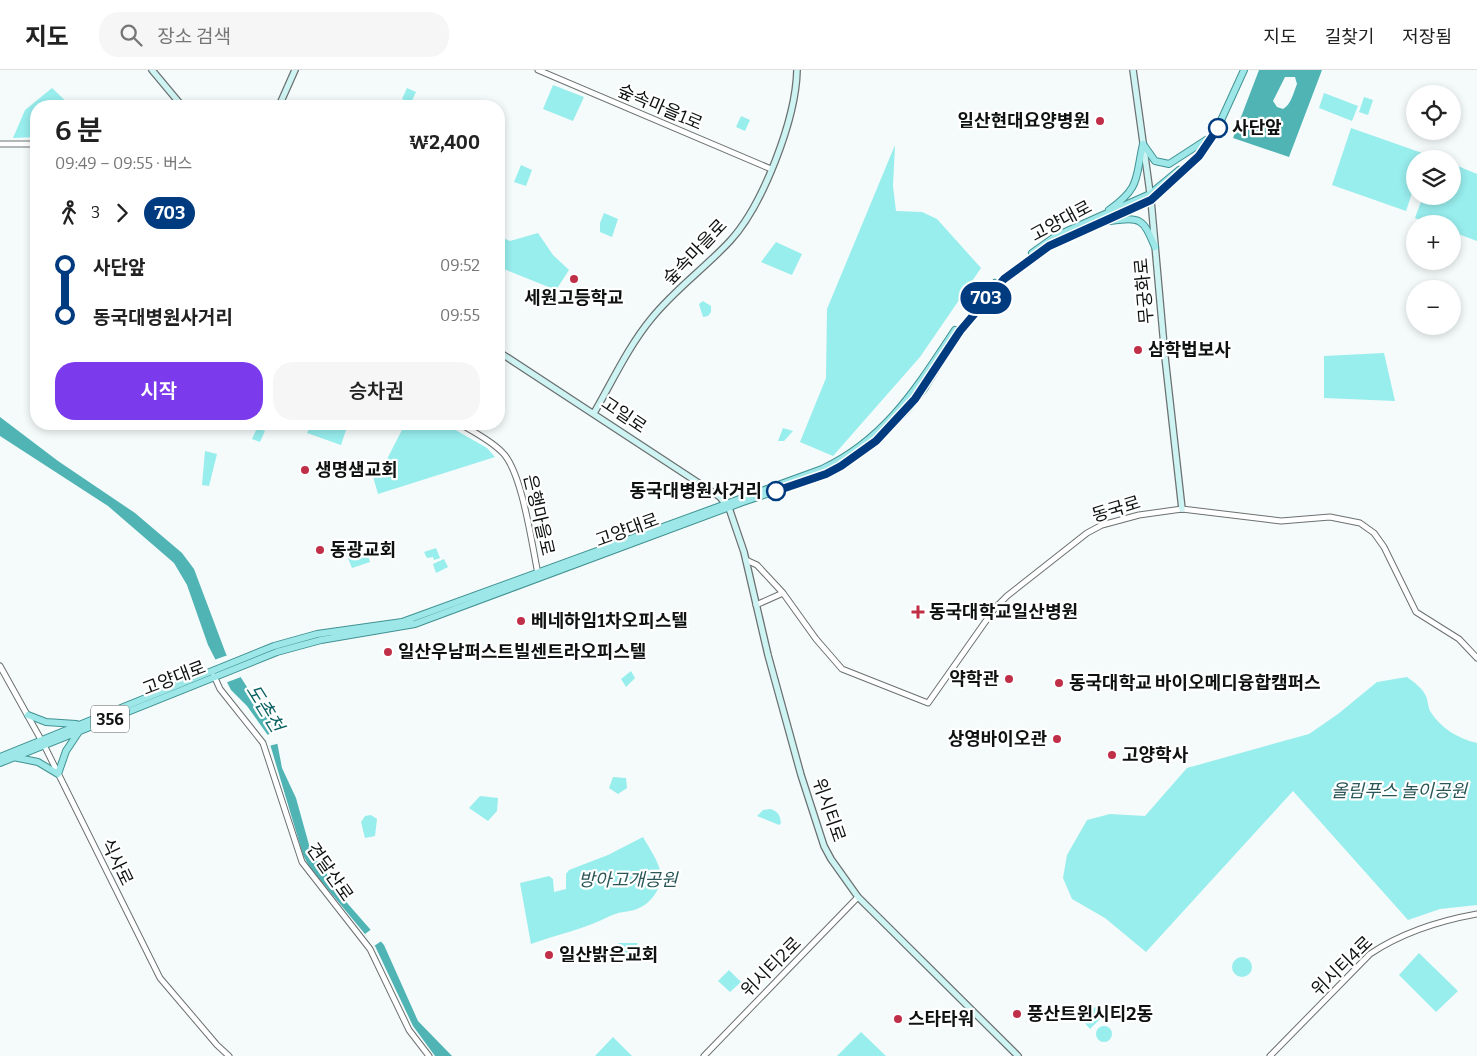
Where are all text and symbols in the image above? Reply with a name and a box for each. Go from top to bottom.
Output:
search box [99,12,449,57]
icon: search [117,21,145,49]
text: 지도 [25,23,69,51]
text: 장소 검색 [157,25,231,48]
text: 지도 [1264,26,1297,48]
text: 길찾기 [1325,26,1374,48]
text: 저장됨 [1402,26,1452,48]
street label: 숲속마을1로 [614,79,706,135]
map controls [1406,85,1461,335]
button: locate [1406,85,1461,140]
place label: 일산현대요양병원 [958,110,1090,132]
text: 6 분 [55,114,103,147]
marker: 일산현대요양병원 [1094,115,1106,127]
place label: 사단앞 [1232,117,1282,139]
marker: 사단앞 [1208,118,1228,138]
text: ₩2,400 [409,131,480,154]
button: layers [1406,150,1461,205]
text: 09:49 – 09:55 · 버스 [55,154,192,173]
street label: 고양대로 [1027,196,1095,246]
icon: walk [55,199,83,227]
icon: forward [108,199,136,227]
text: 703 [154,202,185,224]
text: 3 [91,203,100,222]
street label: 숲속마을로 [658,215,732,289]
button: + [1406,215,1461,270]
text: 사단앞 [93,256,145,279]
text: 09:52 [440,256,480,275]
street label: 무궁화로 [1130,257,1158,325]
marker: 세원고등학교 [568,273,580,285]
button: − [1406,280,1461,335]
line badge: 703 [957,282,1015,314]
place label: 세원고등학교 [524,287,624,309]
text: 703 [970,287,1002,309]
text: 동국대병원사거리 [93,306,233,329]
text: 09:55 [440,306,480,325]
place label: 삼학법보사 [1148,339,1231,361]
marker: 삼학법보사 [1132,344,1144,356]
button: 시작 [55,362,263,420]
button: 승차권 [273,362,480,420]
street label: 고일로 [597,392,651,438]
place label: 생명샘교회 [315,459,398,481]
marker: 생명샘교회 [299,464,311,476]
street label: 은행마을로 [519,472,559,558]
place label: 동국대병원사거리 [630,480,762,502]
marker: 동국대병원사거리 [766,481,786,501]
street label: 동국로 [1089,491,1143,527]
street label: 고양대로 [592,508,662,552]
place label: 동광교회 [330,539,396,561]
marker: 동광교회 [314,544,326,556]
place label: 동국대학교일산병원 [929,601,1078,623]
marker: 동국대학교일산병원 [911,605,925,619]
place label: 베네하임1차오피스텔 [531,610,688,632]
marker: 베네하임1차오피스텔 [515,615,527,627]
place label: 일산우남퍼스트빌센트라오피스텔 [398,641,646,663]
marker: 일산우남퍼스트빌센트라오피스텔 [382,646,394,658]
street label: 고양대로 [139,656,209,700]
place label: 약학관 [949,668,999,690]
place label: 동국대학교 바이오메디융합캠퍼스 [1069,672,1321,694]
marker: 약학관 [1003,673,1015,685]
marker: 동국대학교 바이오메디융합캠퍼스 [1053,677,1065,689]
water label: 도촌천 [241,680,289,738]
road number: 356 [91,706,129,732]
place label: 상영바이오관 [948,728,1047,750]
marker: 상영바이오관 [1051,733,1063,745]
place label: 고양학사 [1122,744,1189,766]
marker: 고양학사 [1106,749,1118,761]
street label: 위시티로 [808,775,850,845]
park label: 올림푸스 놀이공원 [1331,780,1468,802]
street label: 식사로 [96,835,138,889]
street label: 견달산로 [302,839,358,905]
park label: 방아고개공원 [578,869,679,891]
street label: 위시티4로 [1307,931,1377,1001]
street label: 위시티2로 [736,932,806,1002]
place label: 일산밝은교회 [559,944,658,966]
marker: 일산밝은교회 [543,949,555,961]
place label: 풍산트윈시티2동 [1027,1003,1153,1025]
place label: 스타타워 [908,1008,974,1030]
marker: 풍산트윈시티2동 [1011,1008,1023,1020]
marker: 스타타워 [892,1013,904,1025]

